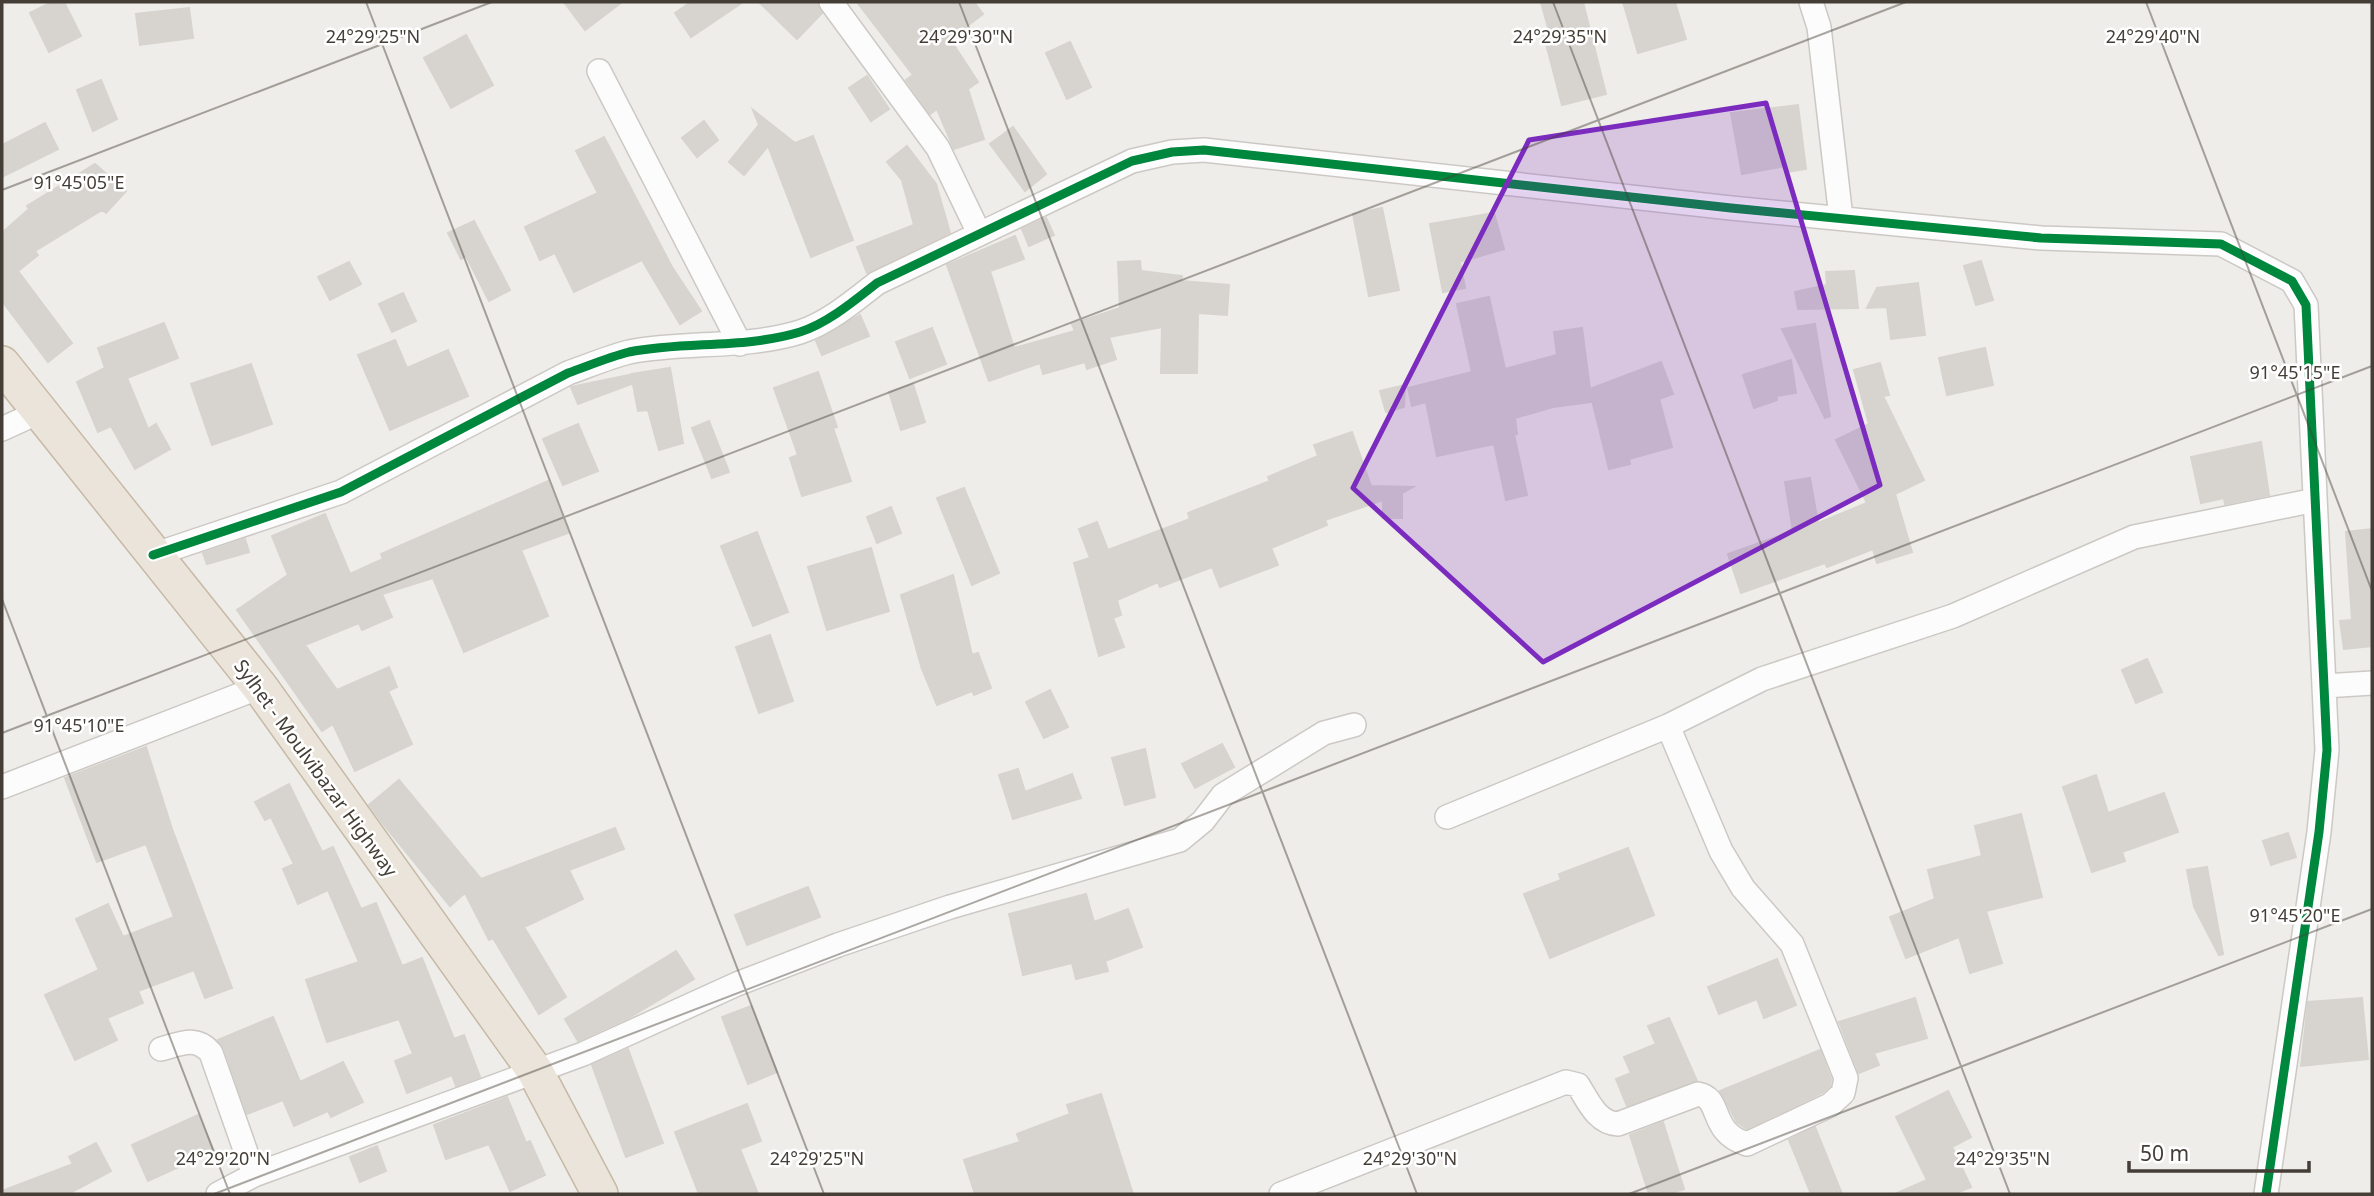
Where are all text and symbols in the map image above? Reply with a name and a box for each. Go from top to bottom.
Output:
text: 24°29'25"N [326,24,420,48]
text: 24°29'30"N [919,24,1013,48]
text: 24°29'35"N [1513,24,1607,48]
text: 24°29'40"N [2106,24,2200,48]
text: 91°45'05"E [34,170,124,194]
text: 91°45'15"E [2250,360,2340,384]
street label: Sylhet - Moulvibazar Highway [228,654,404,882]
text: 91°45'10"E [34,713,124,737]
text: 91°45'20"E [2250,903,2340,927]
scale bar [2129,1130,2309,1174]
text: 50 m [2140,1139,2189,1167]
text: 24°29'20"N [176,1146,270,1170]
text: 24°29'25"N [770,1146,864,1170]
text: 24°29'30"N [1363,1146,1457,1170]
text: 24°29'35"N [1956,1146,2050,1170]

